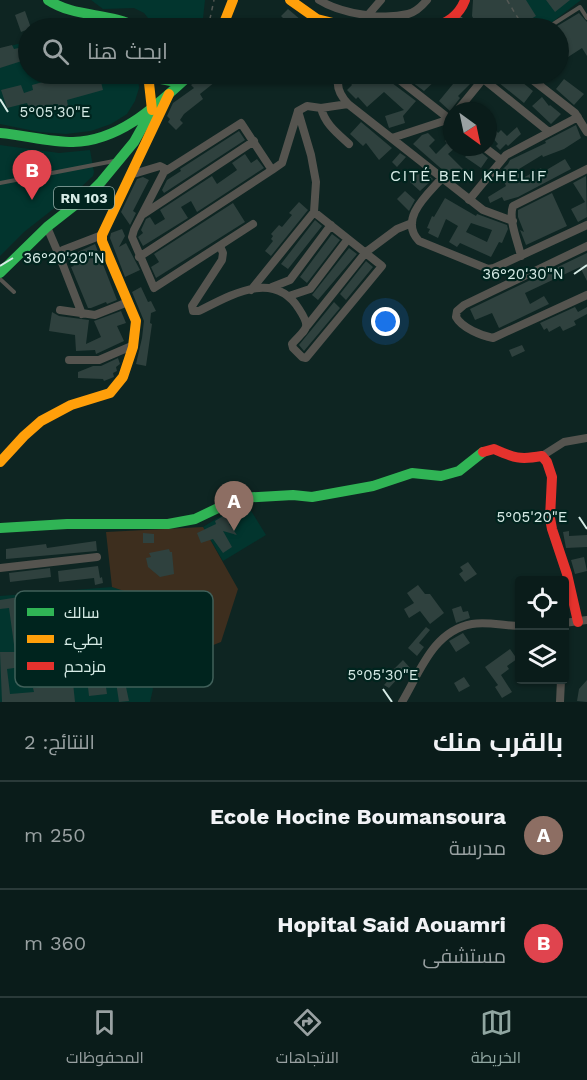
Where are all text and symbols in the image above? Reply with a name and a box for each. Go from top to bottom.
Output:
search box [18,18,569,84]
icon: search [39,35,72,68]
text: ابحث هنا [87,39,168,64]
north arrow [443,102,497,156]
text: 5°05'30"E [20,103,90,121]
pin: B [12,150,51,200]
district label: CITÉ BEN KHELIF [390,166,548,185]
road number: RN 103 [54,187,114,209]
text: 36°20'20"N [23,249,105,267]
text: 36°20'30"N [482,265,564,283]
your location [371,307,400,336]
pin: A [214,482,254,531]
text: 5°05'20"E [497,508,567,526]
map controls [515,576,569,684]
button: locate [515,576,569,630]
legend [15,591,213,687]
text: سالك [64,603,99,622]
text: بطيء [64,630,103,653]
button: layers [515,630,569,684]
text: مزدحم [64,657,106,678]
text: 5°05'30"E [348,666,418,684]
text: بالقرب منك [433,727,563,757]
text: النتائج: 2 [24,730,95,754]
text: Ecole Hocine Boumansoura [210,804,506,829]
text: 250 m [24,823,86,847]
text: A [537,823,550,847]
text: مدرسة [449,836,506,860]
text: Hopital Said Aouamri [277,912,506,937]
text: 360 m [24,931,86,955]
text: B [537,931,550,955]
text: مستشفى [422,944,506,968]
tab: المحفوظات [66,1006,144,1072]
tab: الاتجاهات [276,1006,339,1072]
tab: الخريطة [471,1006,521,1072]

